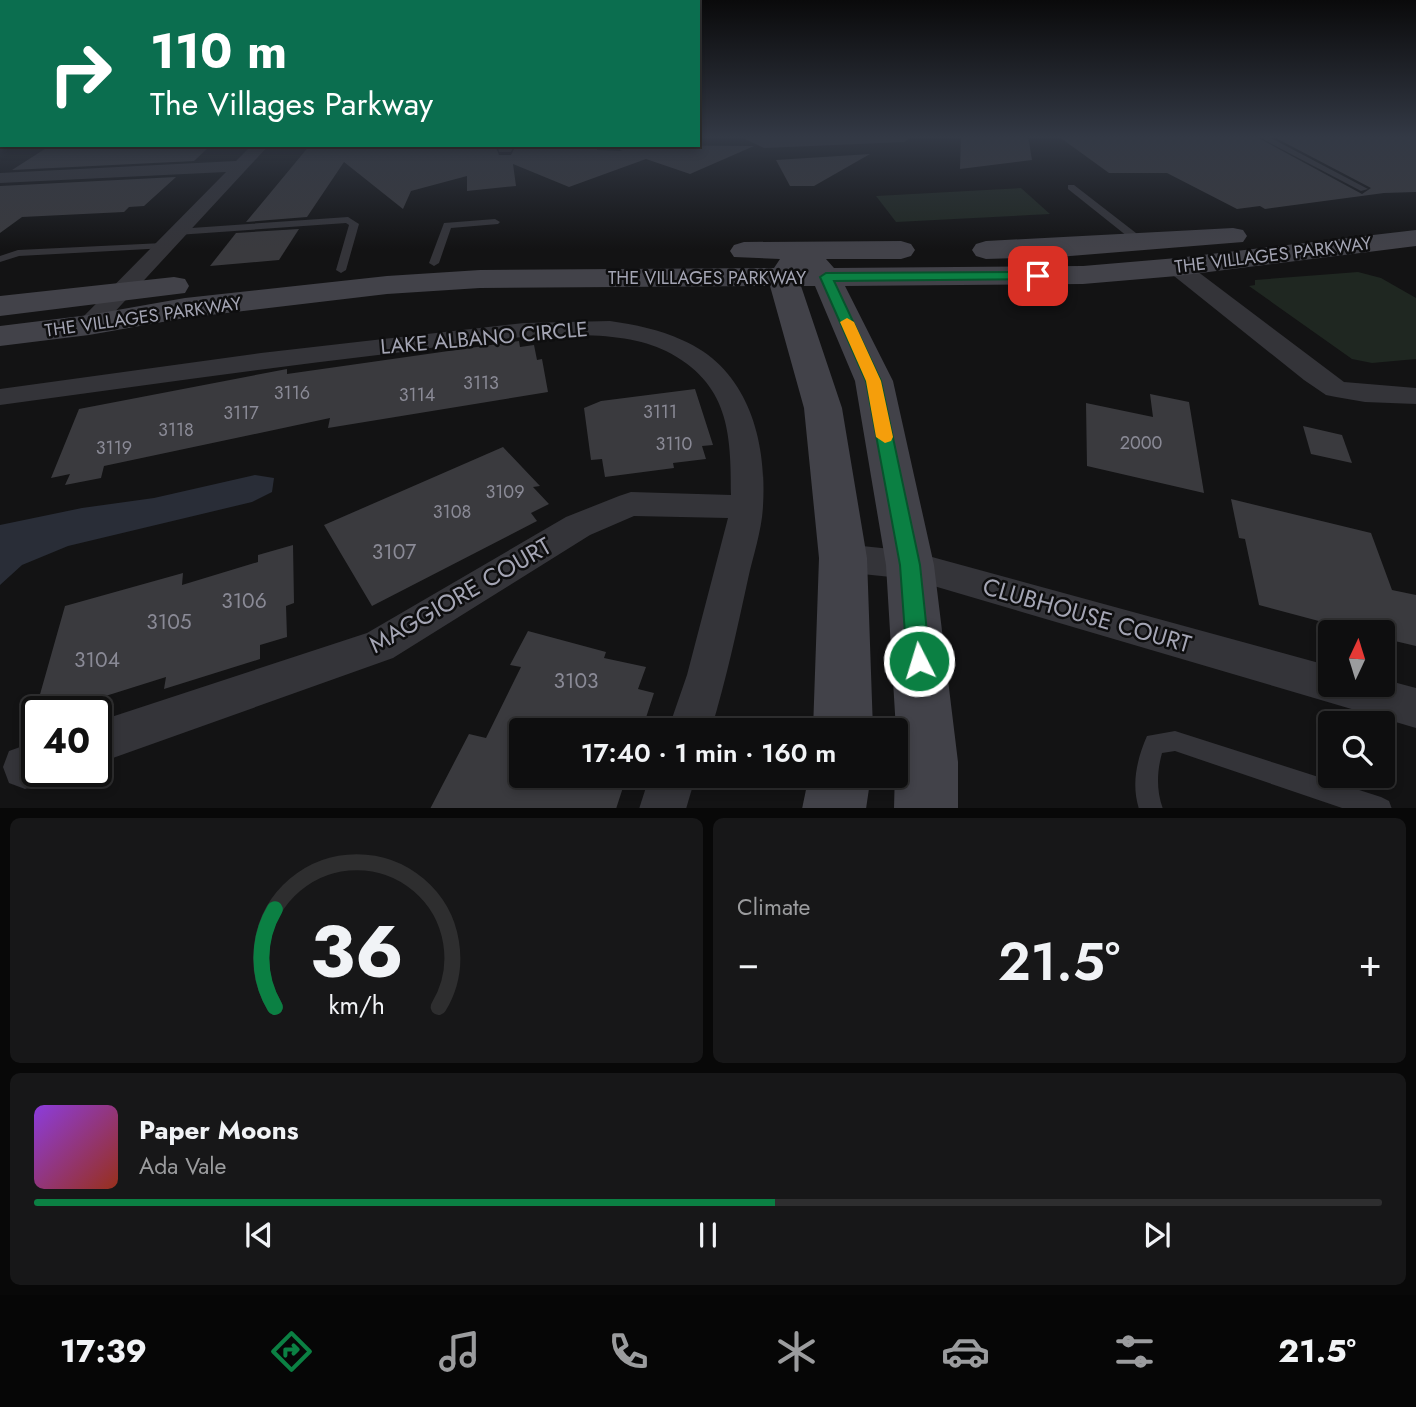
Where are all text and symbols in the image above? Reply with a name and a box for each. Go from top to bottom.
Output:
text: 110 m [150,16,287,86]
icon: right [35,28,126,119]
text: The Villages Parkway [150,81,433,127]
street label: THE VILLAGES PARKWAY [1173,230,1374,280]
pin [1008,246,1068,306]
icon: arrive [1019,257,1057,295]
street label: THE VILLAGES PARKWAY [608,265,807,291]
street label: THE VILLAGES PARKWAY [43,290,244,344]
street label: LAKE ALBANO CIRCLE [379,314,589,362]
house number: 3113 [463,370,499,396]
house number: 3116 [274,380,310,406]
house number: 3114 [399,382,435,408]
house number: 3111 [643,399,677,425]
house number: 3117 [223,400,259,426]
house number: 3118 [158,417,194,443]
house number: 2000 [1120,430,1163,456]
house number: 3110 [656,431,693,457]
house number: 3119 [96,435,132,461]
house number: 3109 [485,479,525,505]
house number: 3108 [433,499,471,525]
street label: MAGGIORE COURT [362,528,558,662]
house number: 3107 [372,537,416,567]
street label: CLUBHOUSE COURT [979,568,1195,662]
house number: 3106 [221,586,267,616]
house number: 3105 [146,607,192,637]
north arrow [1318,620,1395,696]
map controls [1318,620,1395,788]
position arrow [882,624,956,698]
house number: 3104 [74,645,120,675]
house number: 3103 [554,666,598,696]
speed limit sign: 40 [21,696,112,787]
button: search [1318,711,1395,788]
text: 17:40 · 1 min · 160 m [581,734,836,772]
text: Climate [737,890,810,924]
text: 36 [310,899,403,1004]
text: 21.5° [998,924,1120,1000]
text: − [737,935,759,990]
text: + [1359,935,1382,990]
text: km/h [328,986,385,1022]
text: Paper Moons [139,1111,299,1149]
text: Ada Vale [139,1149,226,1183]
icon: previous [240,1216,278,1254]
icon: pause [689,1216,727,1254]
icon: next [1138,1216,1176,1254]
icon: directions [267,1327,316,1376]
icon: music [435,1327,484,1376]
icon: phone [604,1327,653,1376]
icon: climate [772,1327,821,1376]
icon: car [941,1327,990,1376]
icon: filters [1110,1327,1159,1376]
text: 17:39 [60,1328,147,1374]
text: 21.5° [1278,1328,1356,1374]

